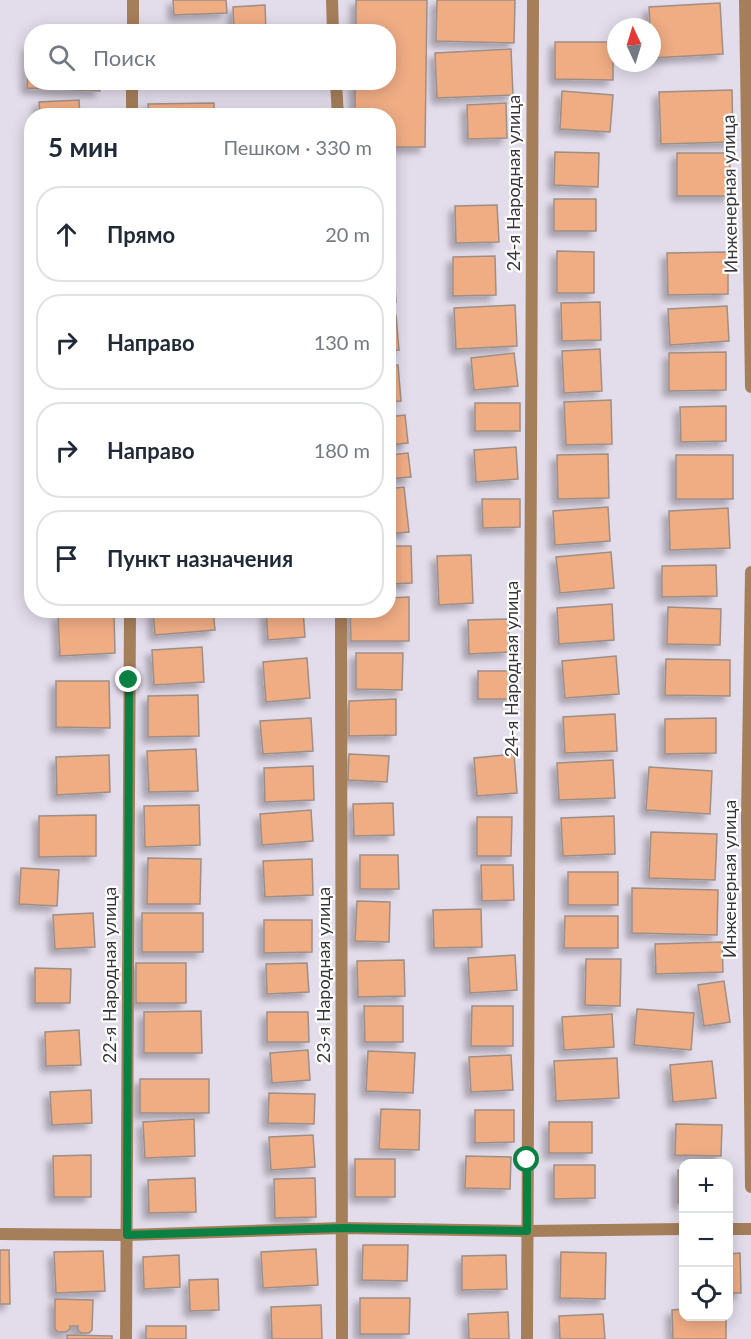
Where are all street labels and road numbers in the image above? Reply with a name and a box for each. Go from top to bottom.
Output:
street label: 24-я Народная улица [502,95,524,271]
street label: Инженерная улица [717,115,741,273]
street label: 24-я Народная улица [500,581,522,757]
street label: Инженерная улица [718,800,740,958]
street label: 22-я Народная улица [98,887,120,1063]
street label: 23-я Народная улица [312,887,334,1063]

